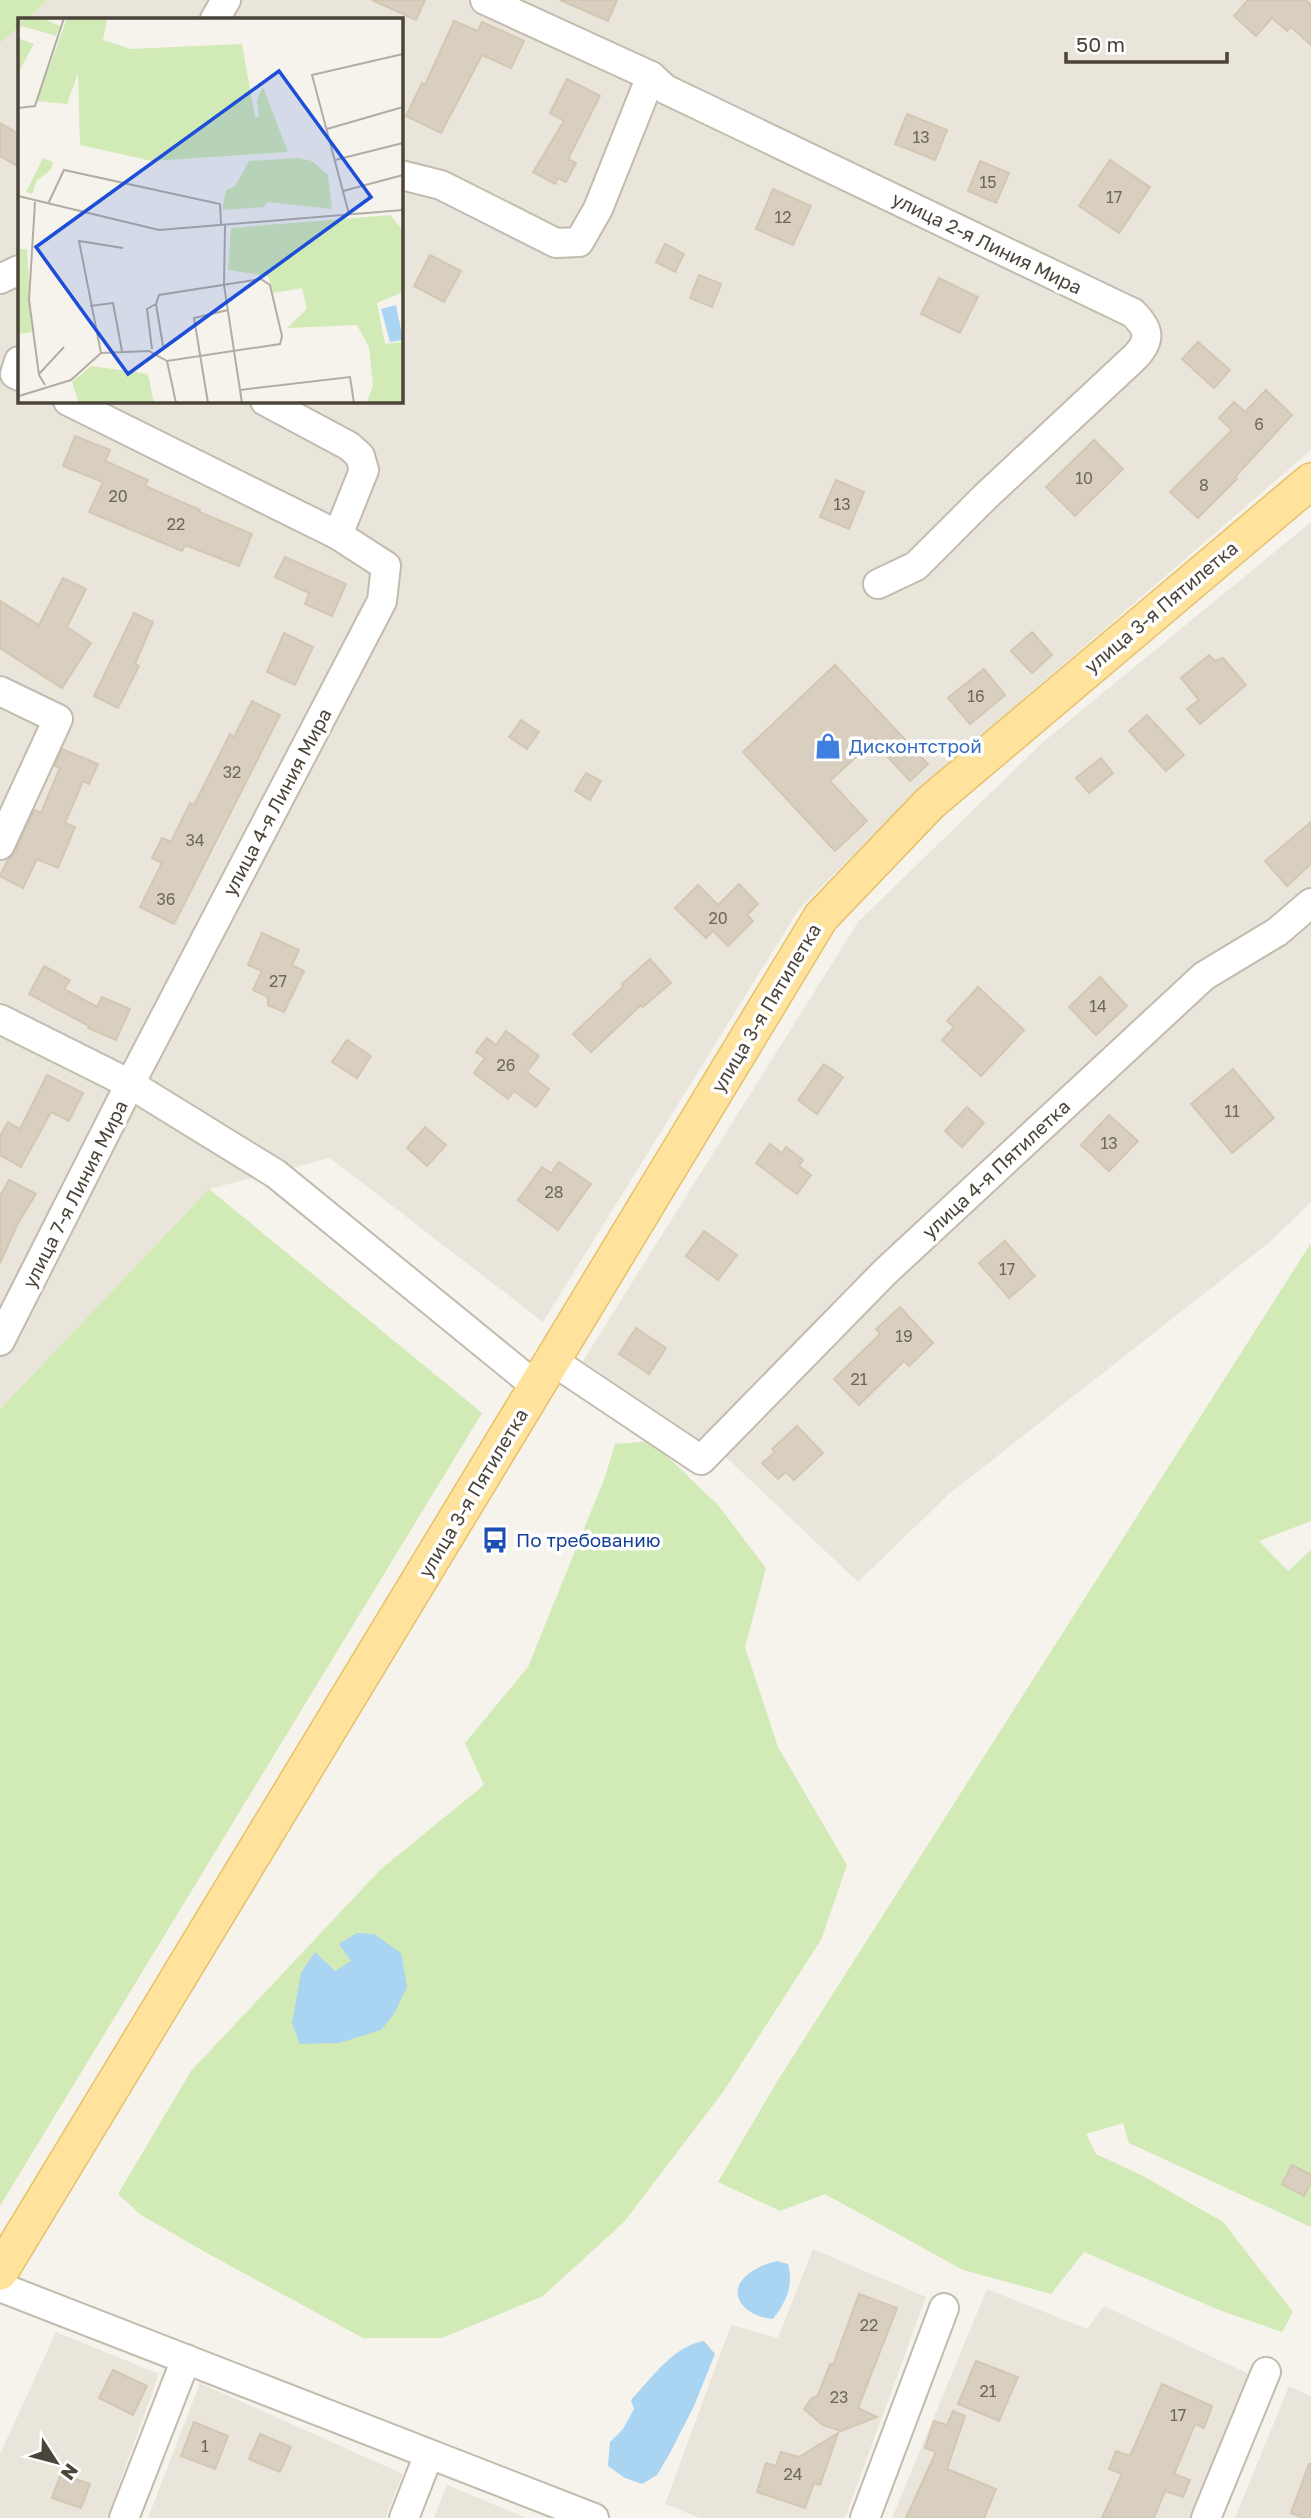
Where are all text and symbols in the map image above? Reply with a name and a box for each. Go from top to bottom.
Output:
inset map [18,18,402,402]
scale bar [1066,21,1227,65]
text: 50 m [1076,31,1125,57]
house number: 13 [912,127,930,147]
house number: 15 [979,172,997,192]
street label: улица 2-я Линия Мира [888,187,1086,299]
house number: 17 [1106,187,1122,207]
house number: 12 [774,207,792,227]
house number: 6 [1254,414,1264,434]
house number: 10 [1075,468,1093,488]
house number: 8 [1199,475,1209,495]
house number: 20 [108,486,128,506]
house number: 13 [833,494,851,514]
house number: 22 [167,514,185,534]
street label: улица 3-я Пятилетка [1079,536,1242,677]
house number: 16 [967,686,985,706]
street label: улица 4-я Линия Мира [217,704,336,899]
shop icon: Дисконтстрой [813,731,843,761]
place label: Дисконтстрой [849,734,982,757]
house number: 32 [223,762,241,782]
house number: 34 [185,830,205,850]
house number: 36 [156,889,176,909]
house number: 20 [708,908,728,928]
street label: улица 3-я Пятилетка [706,919,825,1096]
house number: 27 [269,971,287,991]
house number: 14 [1089,996,1107,1016]
house number: 26 [497,1055,515,1075]
street label: улица 4-я Пятилетка [917,1094,1074,1243]
street label: улица 7-я Линия Мира [17,1096,132,1291]
house number: 11 [1224,1101,1240,1121]
house number: 13 [1100,1133,1118,1153]
house number: 28 [544,1182,564,1202]
house number: 17 [999,1259,1015,1279]
house number: 19 [895,1326,913,1346]
house number: 21 [850,1369,868,1389]
street label: улица 3-я Пятилетка [413,1404,532,1581]
bus stop icon: По требованию [480,1525,510,1555]
place label: По требованию [516,1528,661,1551]
house number: 22 [860,2315,878,2335]
house number: 21 [979,2381,997,2401]
house number: 23 [830,2387,848,2407]
house number: 17 [1170,2405,1186,2425]
north arrow [21,2427,91,2497]
house number: 1 [201,2436,209,2456]
text: N [57,2460,84,2485]
house number: 24 [783,2464,803,2484]

